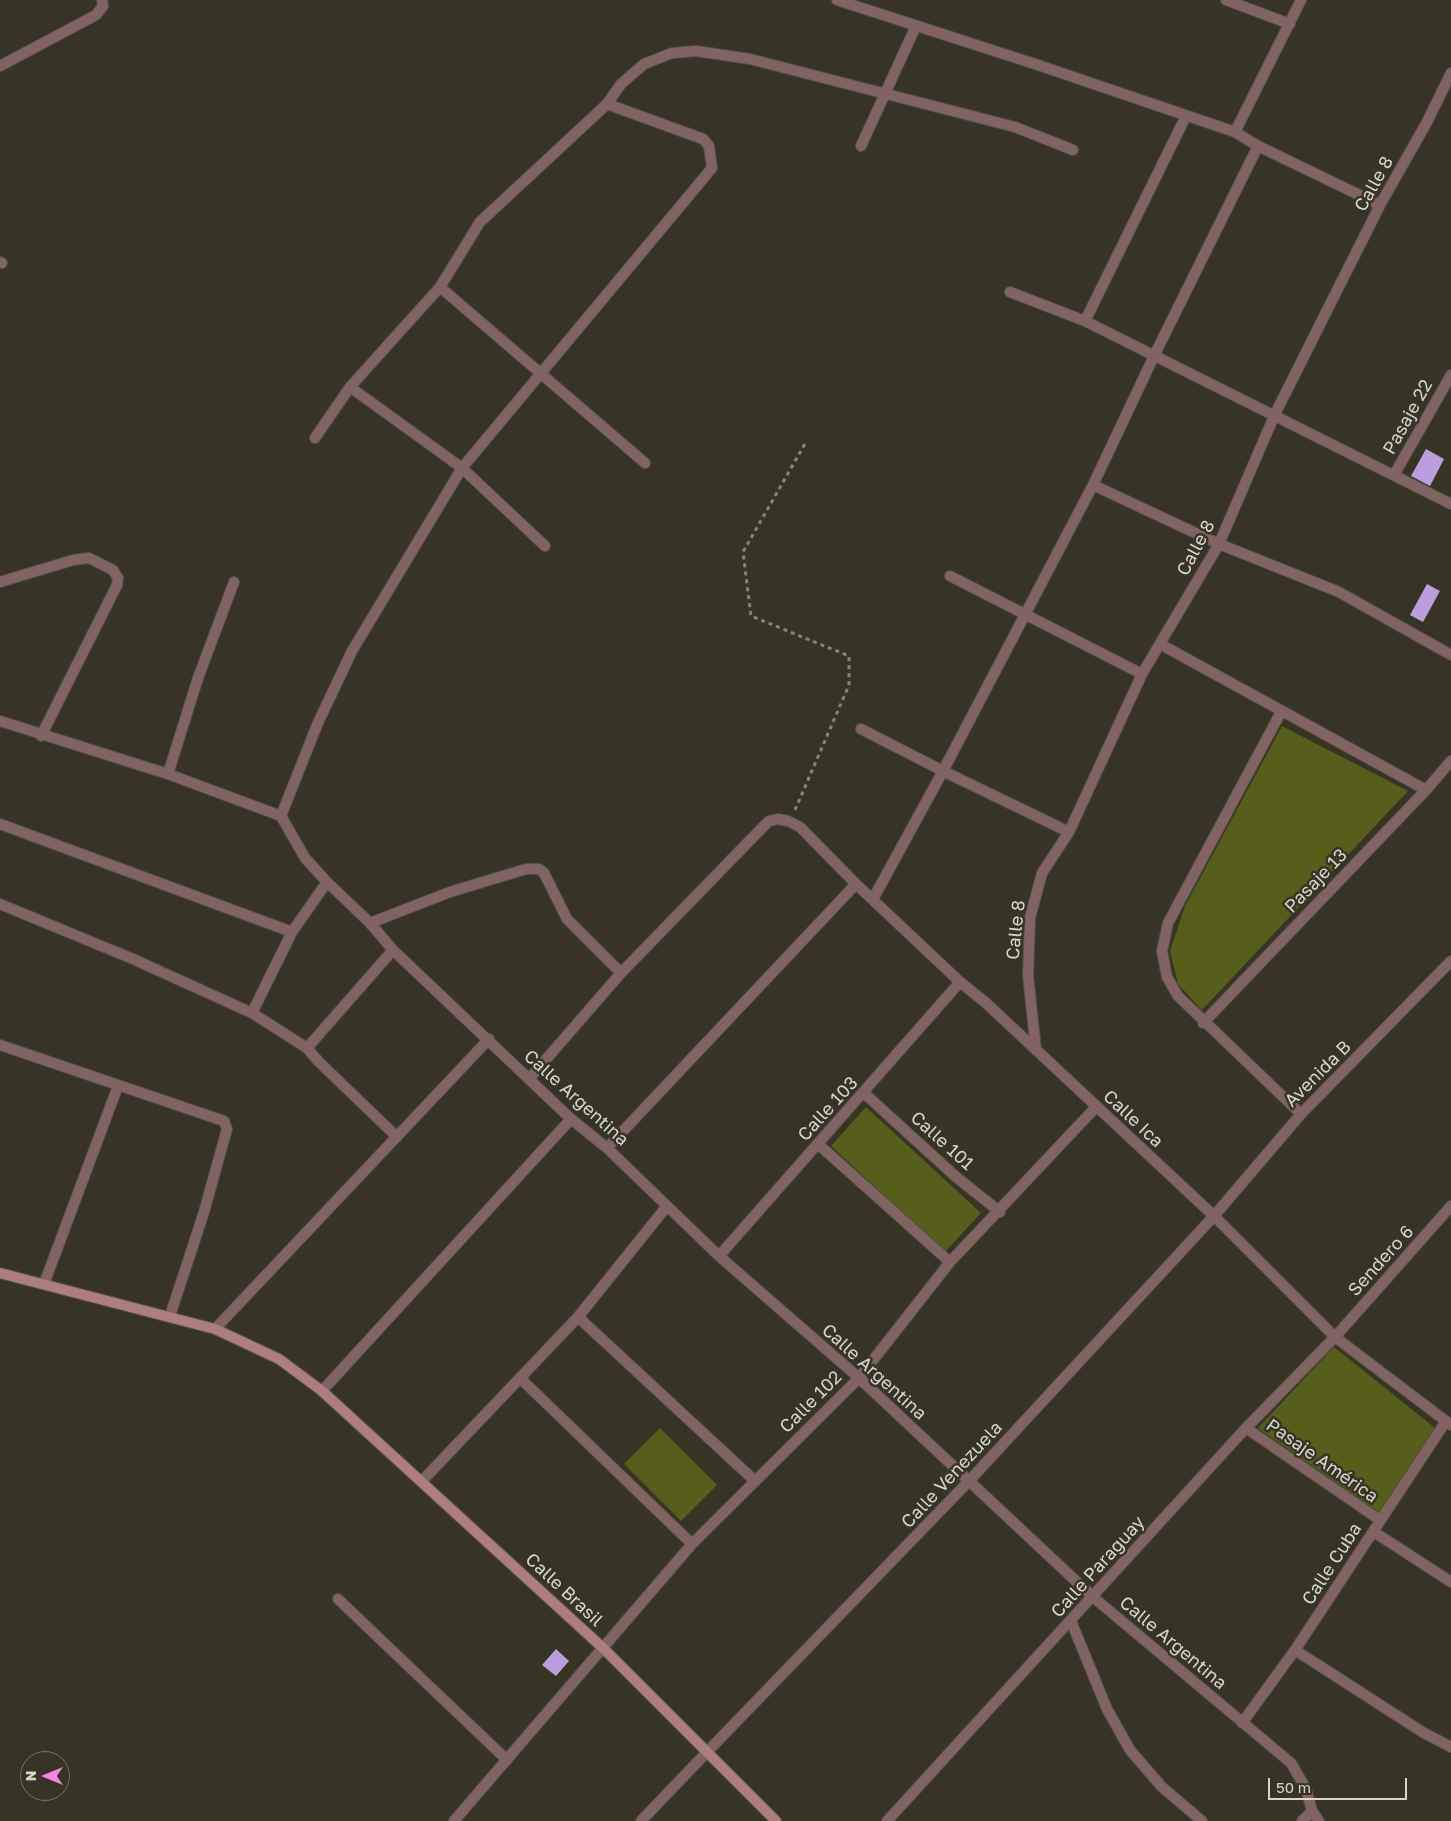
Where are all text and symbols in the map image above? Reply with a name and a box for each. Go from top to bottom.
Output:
street label: Calle 8 [1350,153,1398,215]
street label: Pasaje 22 [1379,376,1437,458]
street label: Calle 8 [1172,517,1220,579]
street label: Pasaje 13 [1280,845,1352,917]
street label: Calle 8 [1002,899,1030,961]
street label: Avenida B [1280,1036,1356,1112]
street label: Calle Argentina [519,1045,633,1151]
street label: Calle 103 [794,1072,862,1146]
street label: Calle Ica [1098,1086,1168,1152]
street label: Calle 101 [906,1107,978,1175]
street label: Sendero 6 [1344,1221,1418,1301]
street label: Calle Argentina [817,1319,931,1425]
street label: Calle 102 [775,1366,847,1438]
street label: Pasaje América [1262,1414,1382,1508]
street label: Calle Venezuela [897,1417,1007,1533]
street label: Calle Paraguay [1047,1512,1149,1622]
street label: Calle Cuba [1298,1519,1366,1609]
street label: Calle Brasil [521,1549,607,1631]
street label: Calle Argentina [1115,1592,1231,1694]
north arrow [20,1751,70,1801]
scale bar [1271,1768,1410,1800]
text: N [22,1771,39,1781]
text: 50 m [1276,1778,1311,1796]

